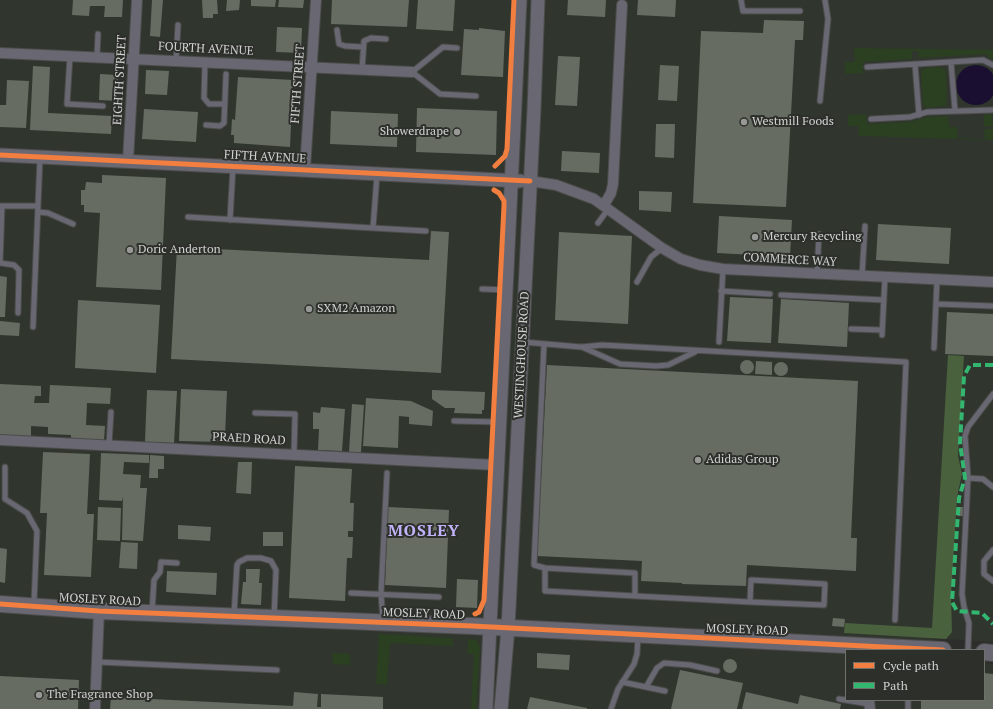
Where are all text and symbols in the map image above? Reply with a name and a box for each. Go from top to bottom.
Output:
street label: EIGHTH STREET [110,35,130,125]
street label: FOURTH AVENUE [158,39,254,59]
street label: FIFTH STREET [288,44,308,124]
place label: Westmill Foods [752,115,834,129]
marker: Westmill Foods [739,117,749,127]
place label: Showerdrape [380,125,449,139]
marker: Showerdrape [452,127,462,137]
street label: FIFTH AVENUE [224,148,306,166]
place label: Mercury Recycling [763,230,861,244]
marker: Mercury Recycling [750,232,760,242]
place label: Doric Anderton [138,243,221,257]
marker: Doric Anderton [125,245,135,255]
street label: COMMERCE WAY [743,250,837,270]
street label: WESTINGHOUSE ROAD [511,291,533,419]
place label: SXM2 Amazon [317,302,395,316]
marker: SXM2 Amazon [304,304,314,314]
street label: PRAED ROAD [212,430,286,448]
place label: Adidas Group [706,453,778,467]
marker: Adidas Group [693,455,703,465]
district label: MOSLEY [388,521,460,541]
street label: MOSLEY ROAD [59,591,141,609]
street label: MOSLEY ROAD [383,605,465,623]
street label: MOSLEY ROAD [706,621,788,639]
legend [845,649,985,701]
text: Cycle path [883,658,939,673]
text: Path [883,678,908,693]
place label: The Fragrance Shop [47,688,153,702]
marker: The Fragrance Shop [34,690,44,700]

